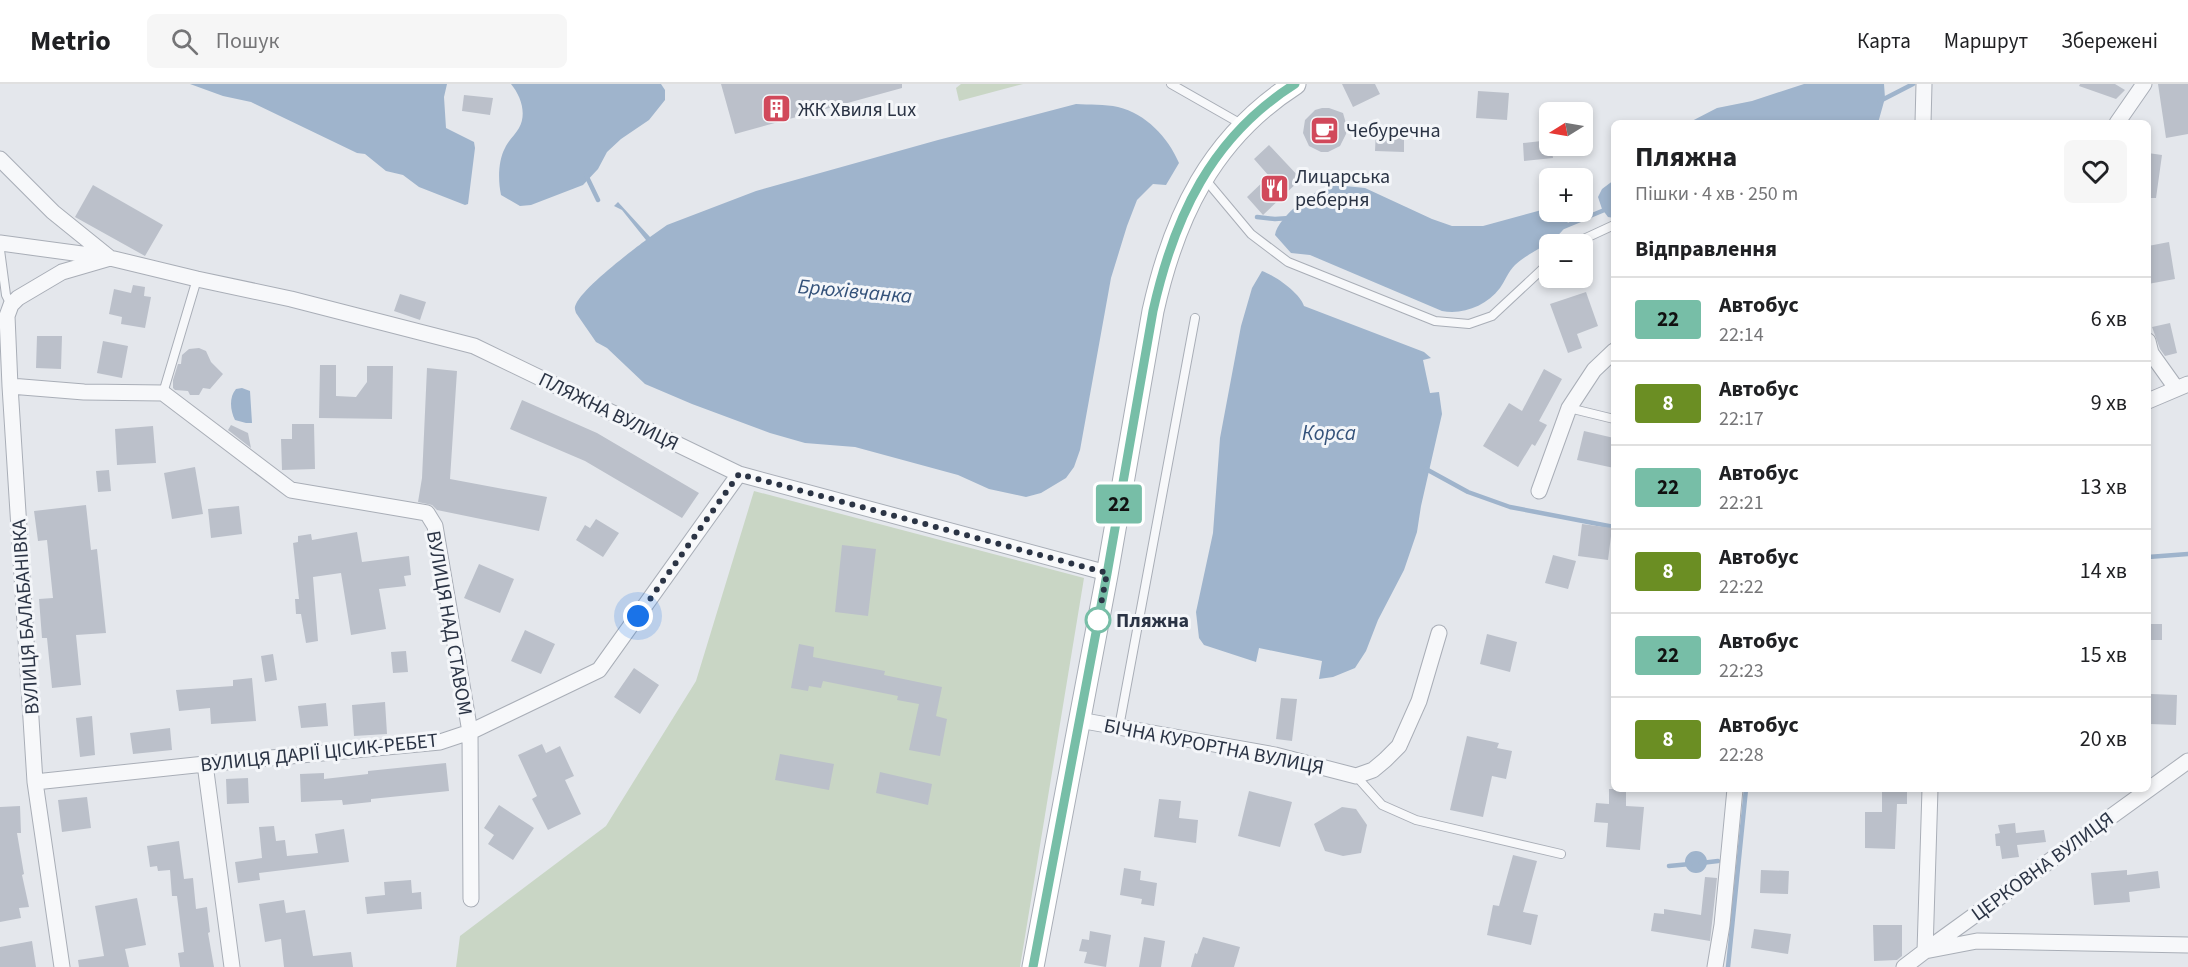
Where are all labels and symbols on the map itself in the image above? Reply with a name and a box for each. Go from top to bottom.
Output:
building icon: ЖК Хвиля Lux [761,93,793,125]
place label: ЖК Хвиля Lux [798,96,916,124]
north arrow [1539,102,1593,156]
cafe icon: Чебуречна [1309,114,1341,146]
place label: Чебуречна [1346,117,1441,145]
place label: Лицарська реберня [1295,163,1390,214]
restaurant icon: Лицарська реберня [1258,172,1290,204]
water label: Брюхівчанка [796,271,914,311]
street label: ПЛЯЖНА ВУЛИЦЯ [534,366,683,458]
water label: Корса [1302,418,1356,448]
line badge: 22 [1092,484,1146,524]
street label: ВУЛИЦЯ БАЛАБАНІВКА [5,518,47,716]
street label: ВУЛИЦЯ НАД СТАВОМ [419,529,479,718]
your location [623,601,653,631]
marker: Пляжна [1085,607,1111,633]
place label: Пляжна [1116,607,1189,635]
street label: БІЧНА КУРОРТНА ВУЛИЦЯ [1101,712,1326,782]
street label: ВУЛИЦЯ ДАРІЇ ЦІСИК-РЕБЕТ [199,727,440,779]
street label: ЦЕРКОВНА ВУЛИЦЯ [1966,806,2120,928]

